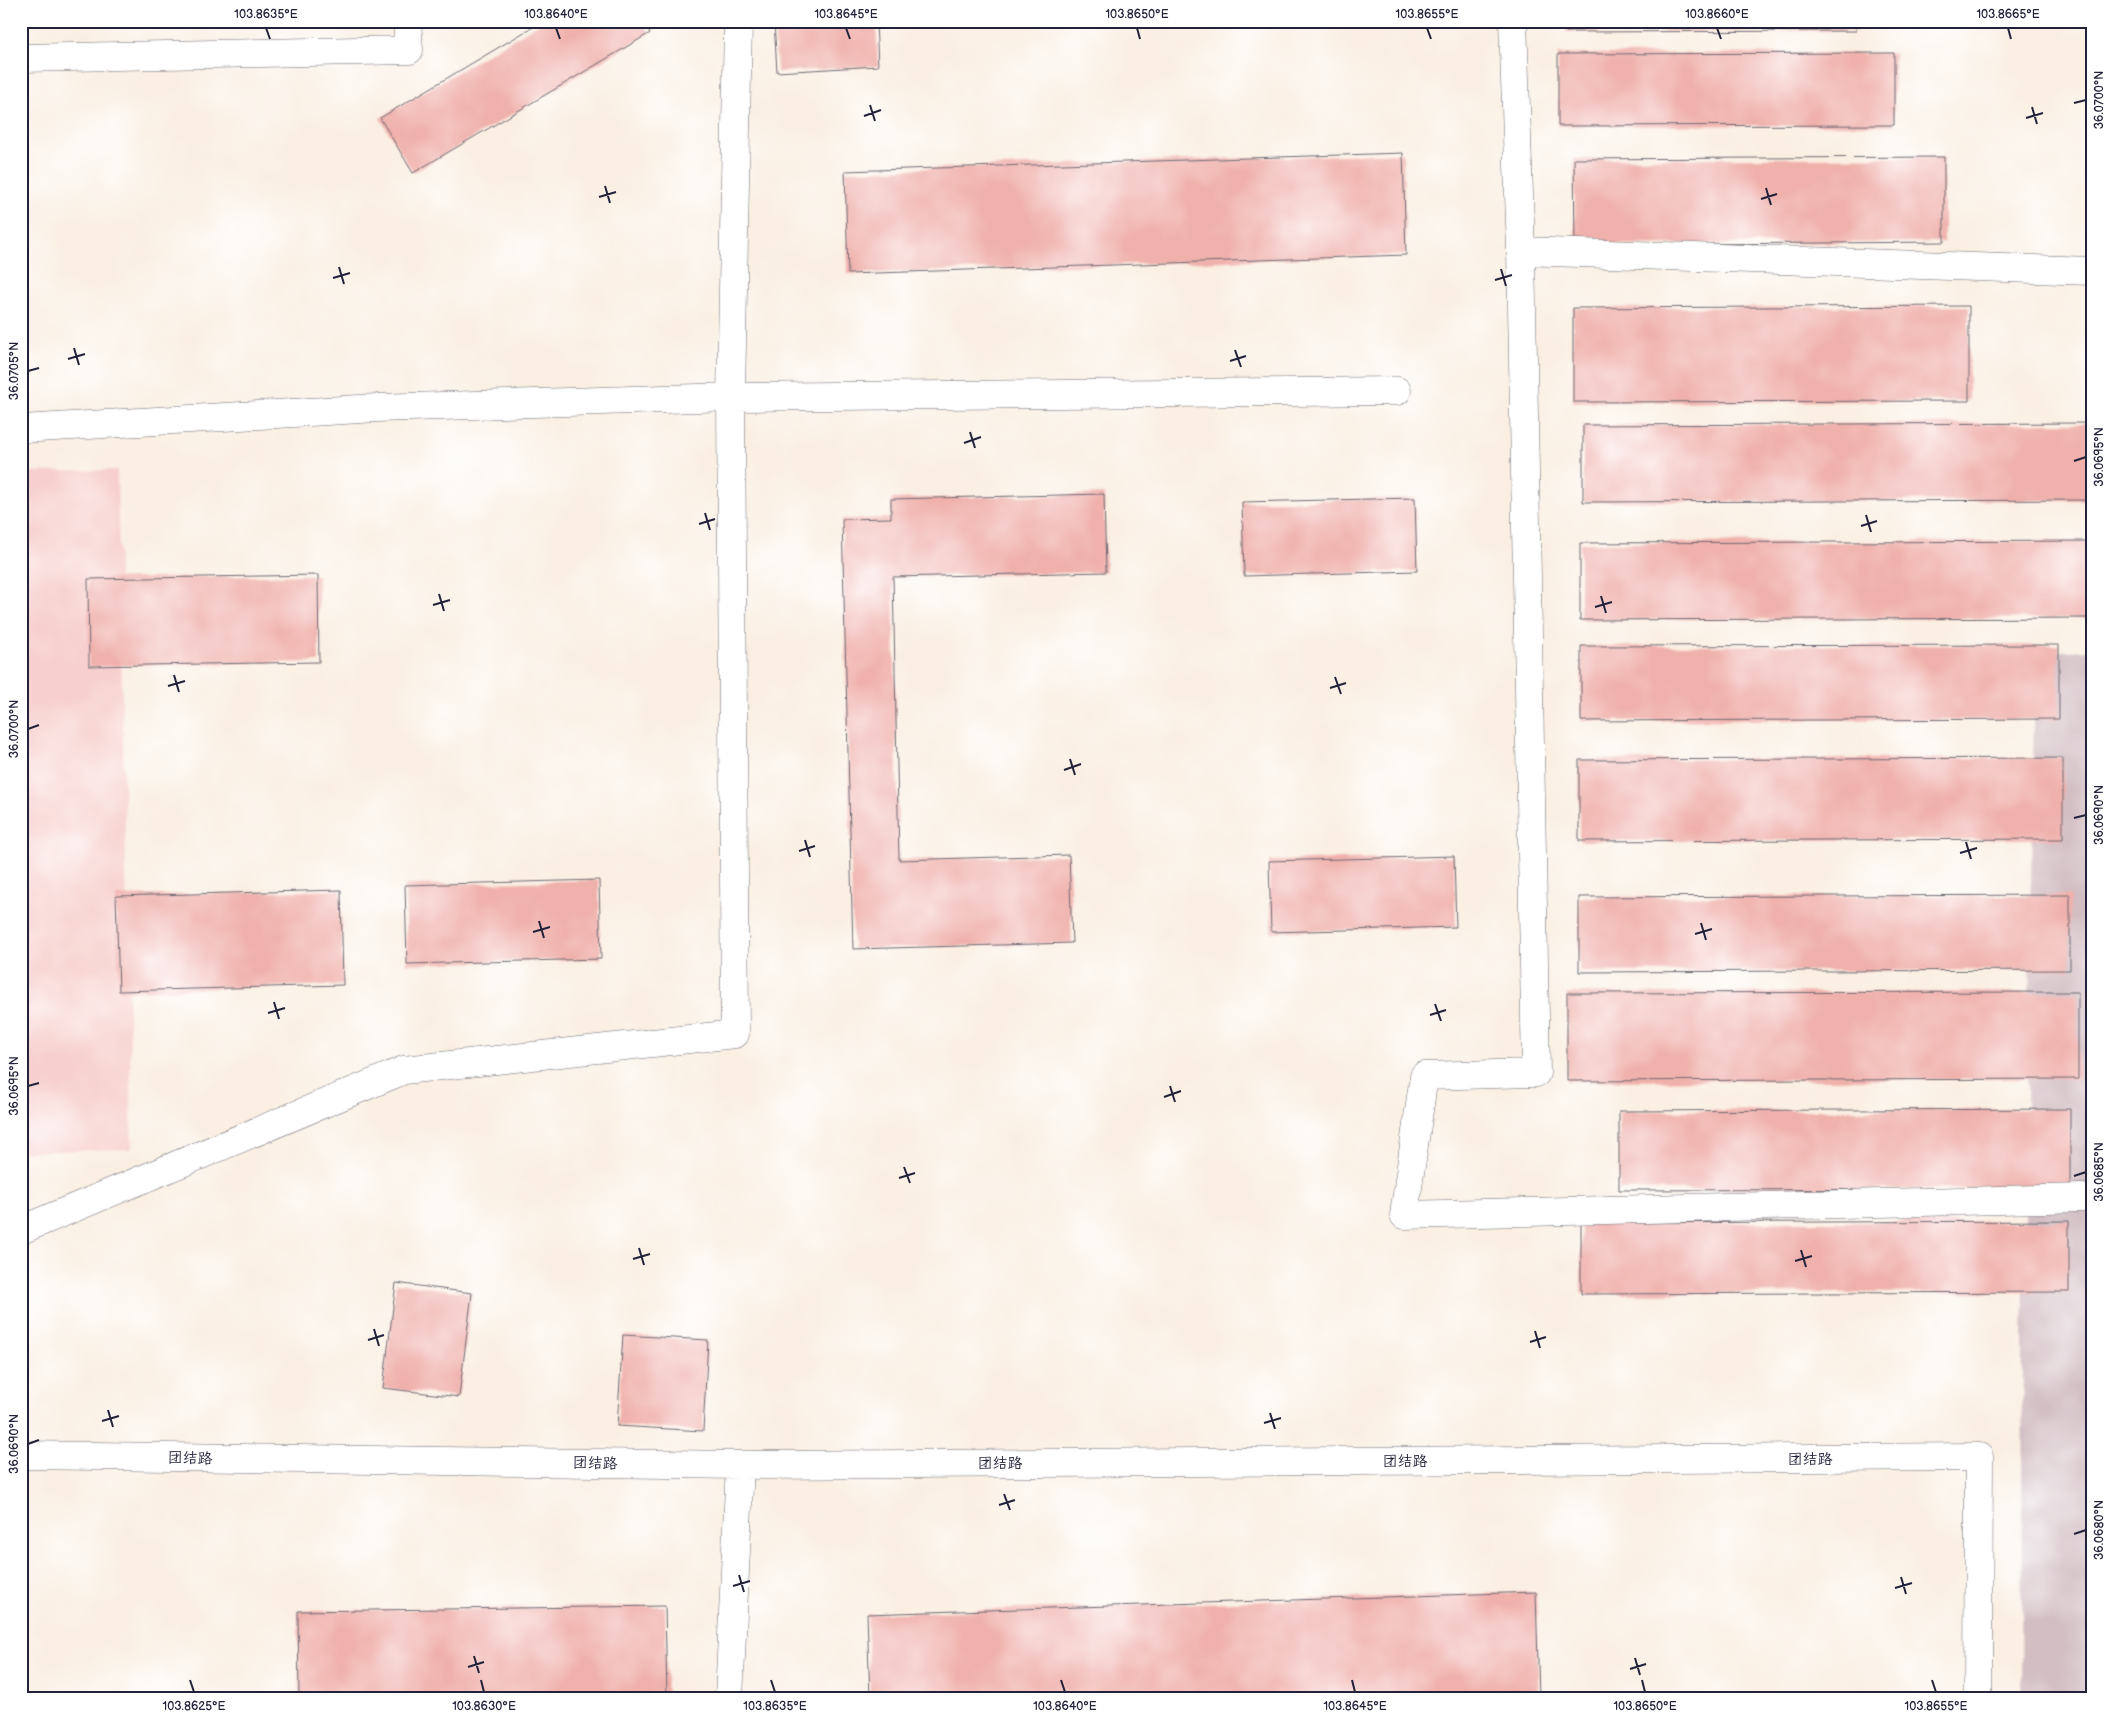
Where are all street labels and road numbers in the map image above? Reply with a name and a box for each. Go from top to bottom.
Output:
street label: 团结路 [167,1449,213,1468]
street label: 团结路 [1787,1450,1833,1469]
street label: 团结路 [1382,1452,1428,1471]
street label: 团结路 [572,1454,618,1473]
street label: 团结路 [977,1454,1023,1473]

